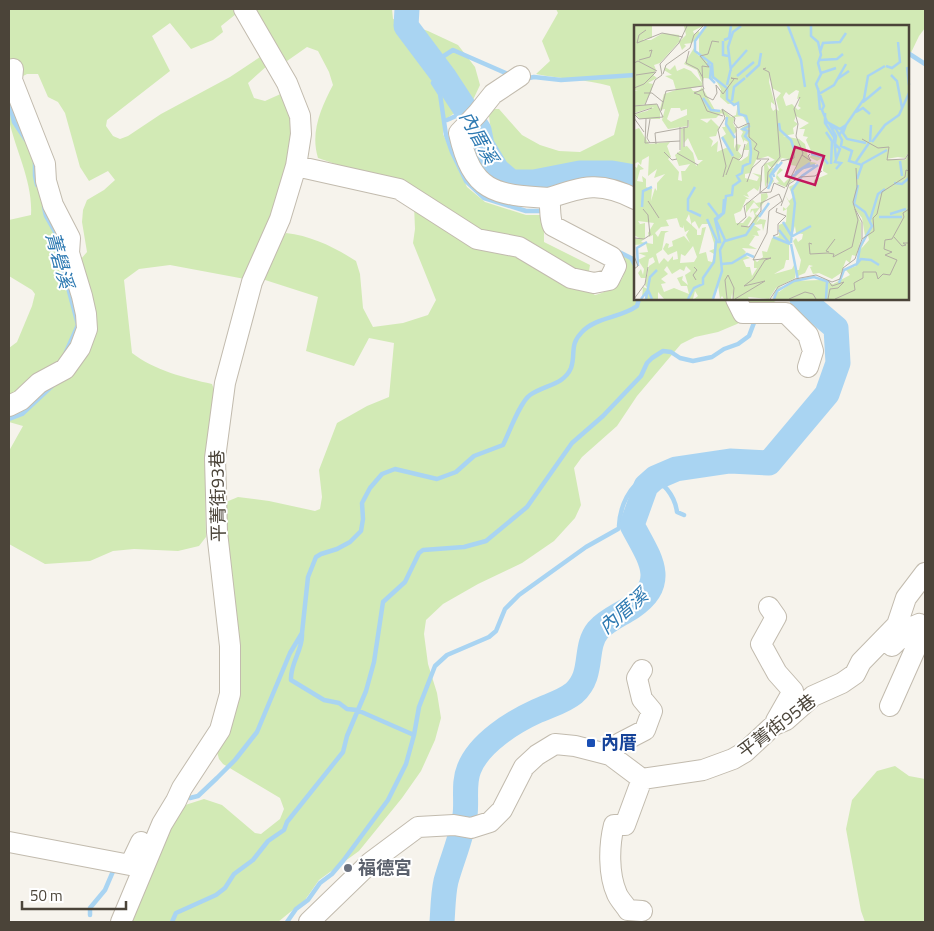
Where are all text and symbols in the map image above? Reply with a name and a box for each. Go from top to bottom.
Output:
inset map [634,25,909,300]
water label: 內厝溪 [453,105,507,171]
water label: 菁礐溪 [39,229,83,294]
street label: 平菁街93巷 [203,450,232,542]
water label: 內厝溪 [592,579,656,640]
street label: 平菁街95巷 [732,687,822,764]
place label: 內厝 [601,729,637,756]
marker: 內厝 [585,737,597,749]
place label: 福德宮 [358,854,412,881]
marker: 福德宮 [342,862,354,874]
scale bar [22,878,126,910]
text: 50 m [30,884,63,907]

